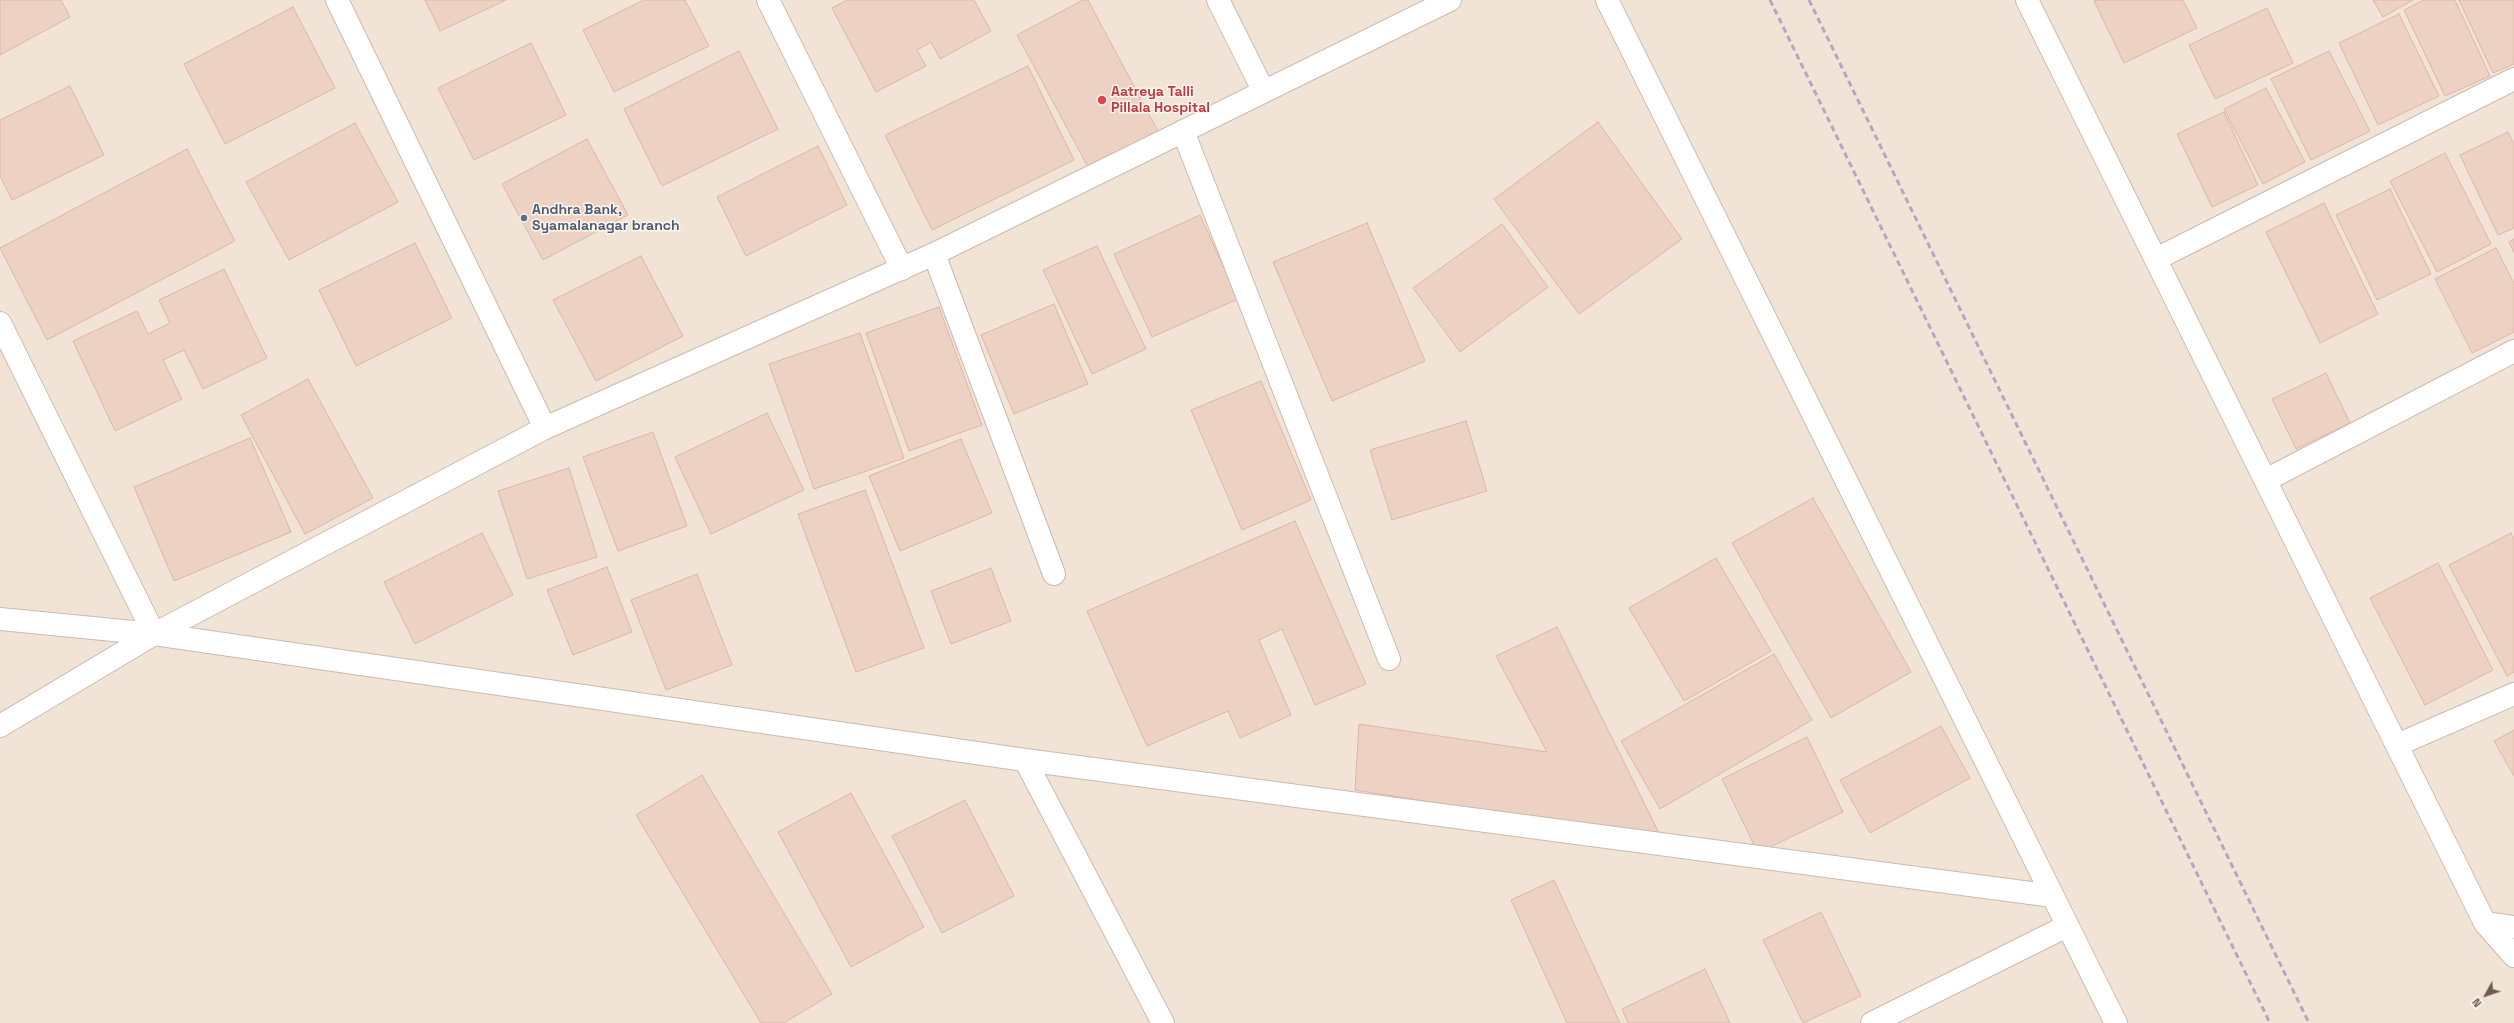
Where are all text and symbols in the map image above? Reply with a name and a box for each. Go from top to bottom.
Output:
place label: Aatreya Talli Pillala Hospital [1111,84,1210,116]
marker: Aatreya Talli Pillala Hospital [1096,94,1108,106]
place label: Andhra Bank, Syamalanagar branch [532,202,680,234]
marker: Andhra Bank, Syamalanagar branch [519,213,529,223]
north arrow [2466,975,2506,1015]
text: N [2469,995,2485,1010]

